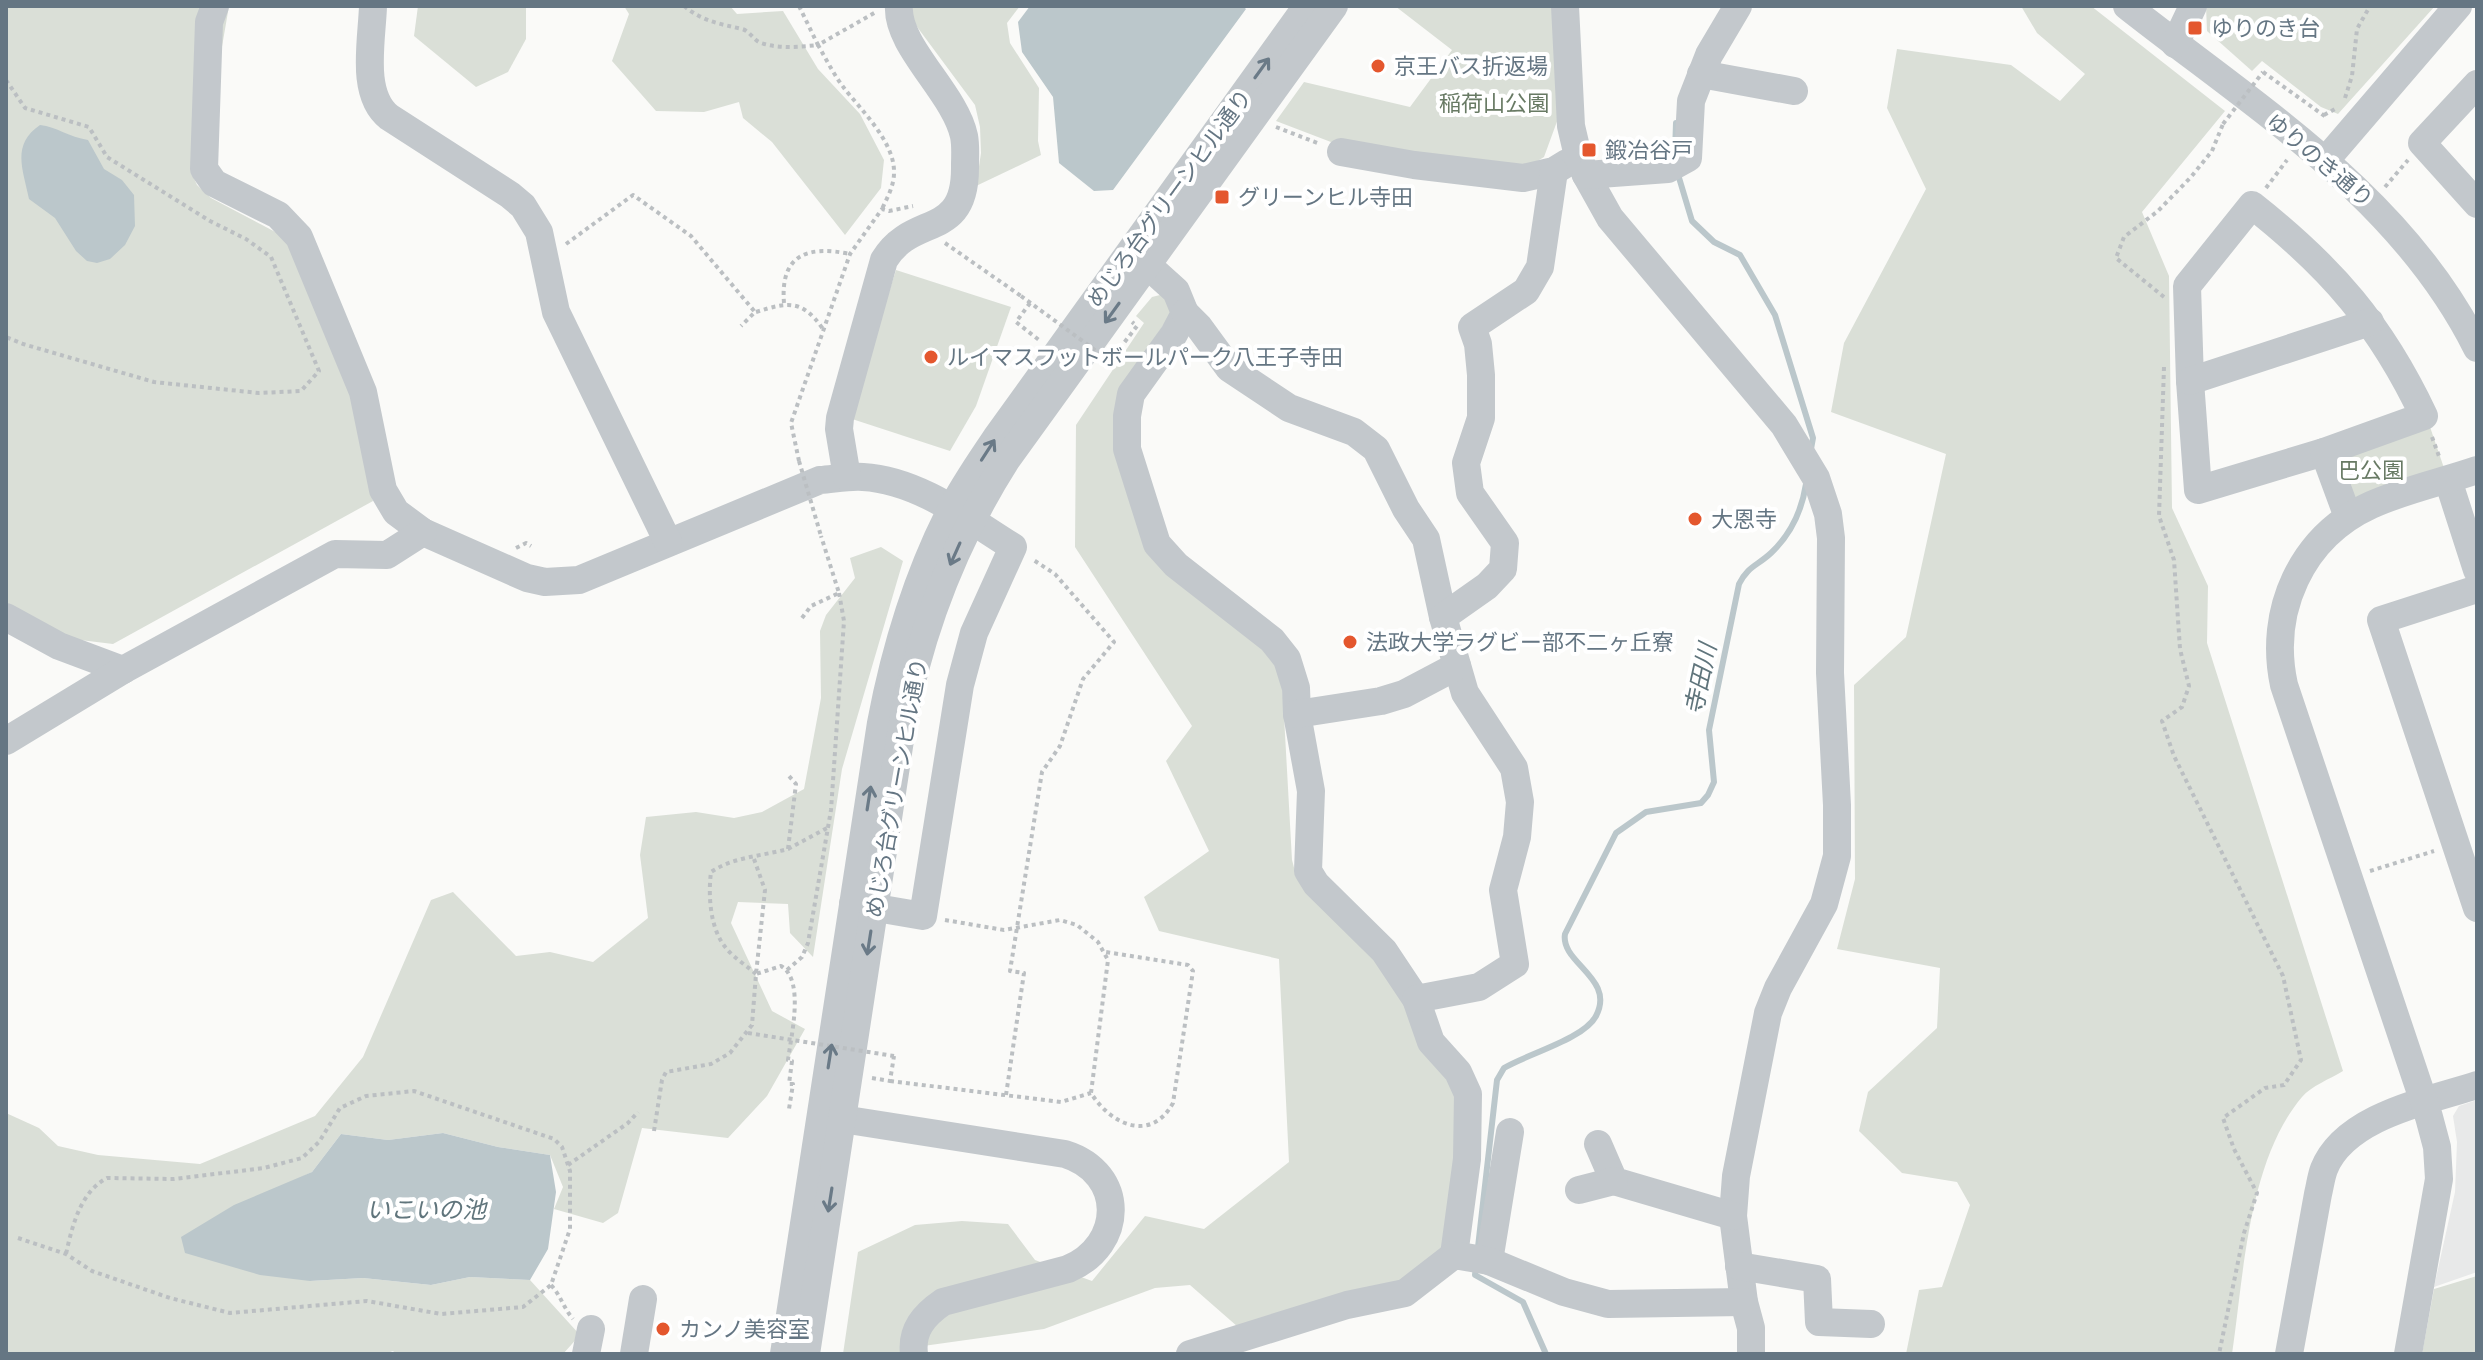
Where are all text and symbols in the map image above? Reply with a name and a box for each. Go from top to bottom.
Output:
place label: ゆりのき台 [2211,14,2320,40]
marker: ゆりのき台 [2186,19,2204,37]
place label: 京王バス折返場 [1394,52,1548,78]
one-way arrow [1254,57,1271,79]
marker: 京王バス折返場 [1369,57,1387,75]
street label: めじろ台グリーンヒル通り [1080,83,1256,311]
park label: 稲荷山公園 [1439,89,1549,115]
street label: ゆりのき通り [2262,107,2379,211]
place label: 鍛冶谷戸 [1605,136,1693,162]
marker: 鍛冶谷戸 [1580,141,1598,159]
place label: グリーンヒル寺田 [1238,183,1413,209]
marker: グリーンヒル寺田 [1213,188,1231,206]
one-way arrow [1104,302,1120,324]
place label: ルイマスフットボールパーク八王子寺田 [947,343,1343,369]
marker: ルイマスフットボールパーク八王子寺田 [922,348,940,366]
one-way arrow [980,439,996,462]
park label: 巴公園 [2338,456,2404,482]
place label: 大恩寺 [1711,505,1777,531]
marker: 大恩寺 [1686,510,1704,528]
one-way arrow [946,541,961,566]
place label: 法政大学ラグビー部不二ヶ丘寮 [1366,628,1674,654]
marker: 法政大学ラグビー部不二ヶ丘寮 [1341,633,1359,651]
water label: 寺田川 [1678,638,1722,717]
street label: めじろ台グリーンヒル通り [859,656,931,920]
one-way arrow [862,786,877,812]
one-way arrow [861,930,876,955]
one-way arrow [823,1043,838,1069]
one-way arrow [822,1187,837,1212]
water label: いこいの池 [366,1194,488,1223]
place label: カンノ美容室 [679,1315,810,1341]
marker: カンノ美容室 [654,1320,672,1338]

